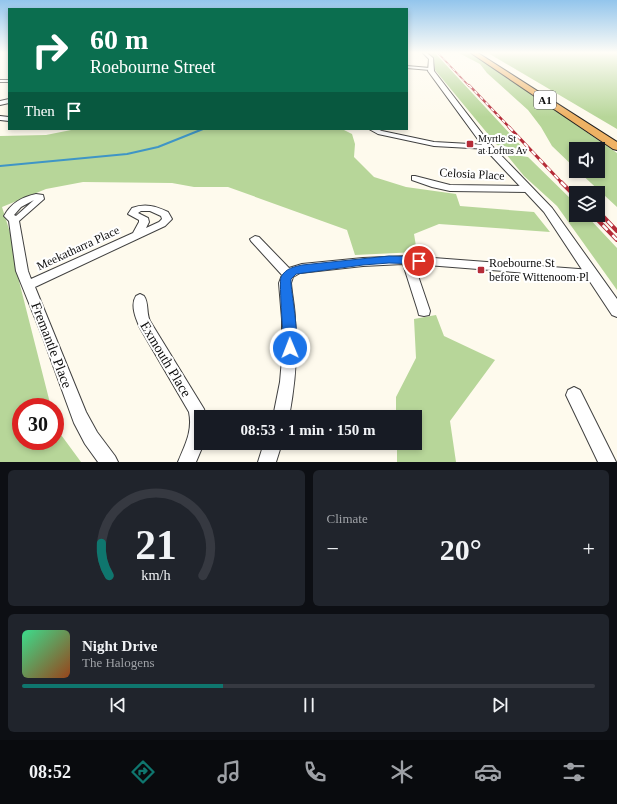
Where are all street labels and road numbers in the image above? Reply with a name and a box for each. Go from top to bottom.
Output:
road number: A1 [534,91,556,109]
street label: Celosia Place [439,165,505,183]
street label: Meekatharra Place [34,223,122,273]
street label: Fremantle Place [28,300,75,390]
street label: Exmouth Place [137,319,194,400]

